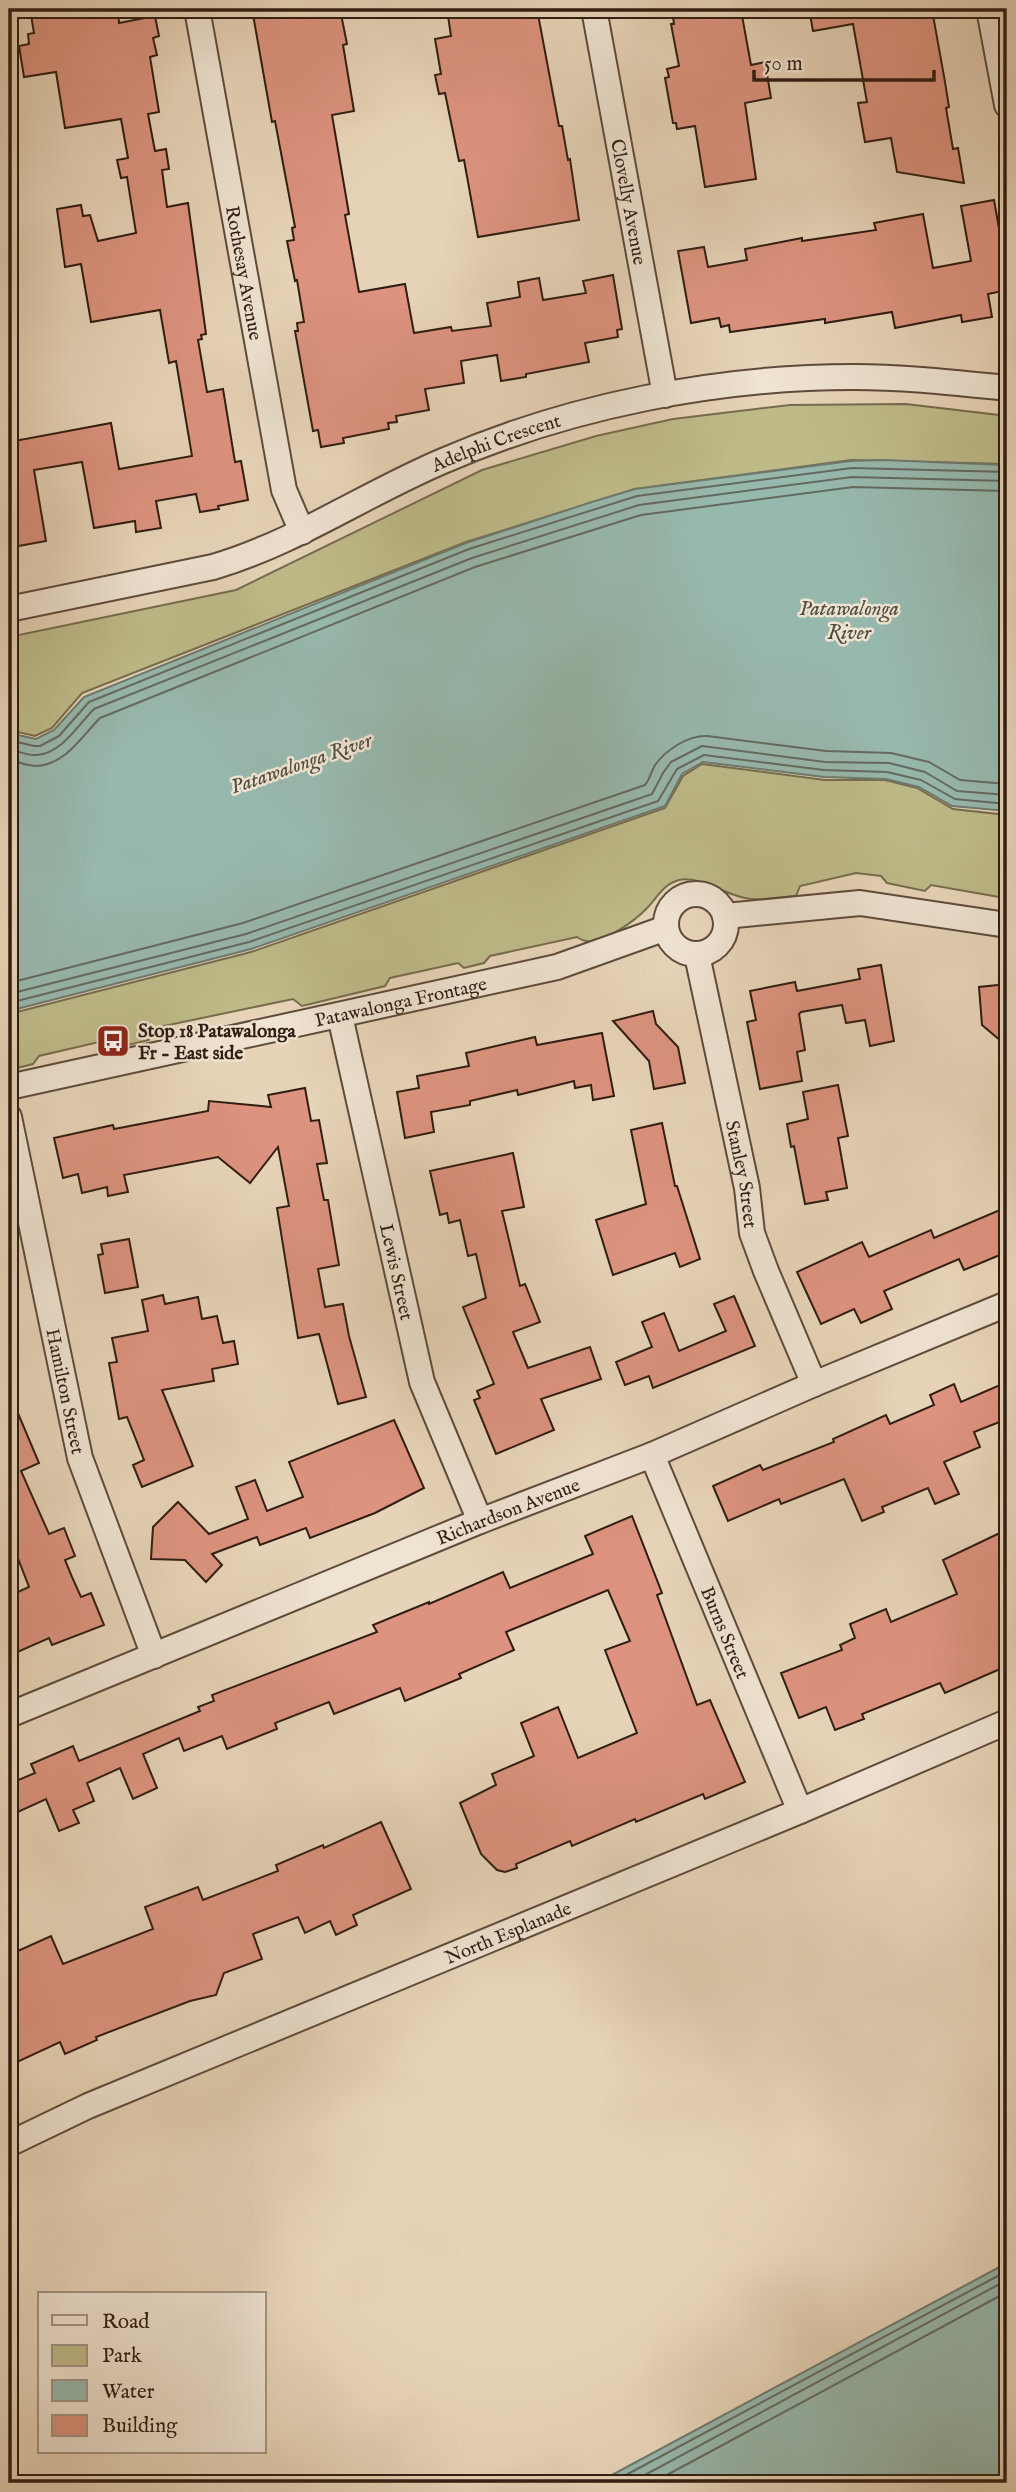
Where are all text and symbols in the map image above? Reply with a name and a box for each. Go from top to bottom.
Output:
scale bar [754,38,934,82]
text: 50 m [764,51,803,78]
street label: Clovelly Avenue [604,137,651,267]
street label: Rothesay Avenue [219,204,267,343]
street label: Adelphi Crescent [427,409,564,479]
water label: Patawalonga River [799,596,899,647]
water label: Patawalonga River [227,727,377,801]
street label: Patawalonga Frontage [313,973,490,1034]
place label: Stop 18 Patawalonga Fr - East side [138,1020,297,1066]
bus stop icon: Stop 18 Patawalonga Fr - East side [94,1022,132,1060]
street label: Stanley Street [719,1118,761,1230]
street label: Lewis Street [373,1222,418,1323]
street label: Hamilton Street [39,1327,89,1457]
street label: Richardson Avenue [433,1474,584,1552]
street label: Burns Street [694,1583,754,1683]
street label: North Esplanade [442,1897,576,1971]
legend [38,2292,266,2454]
text: Road [102,2309,150,2336]
text: Park [102,2343,143,2370]
text: Water [102,2379,155,2406]
text: Building [102,2413,178,2440]

